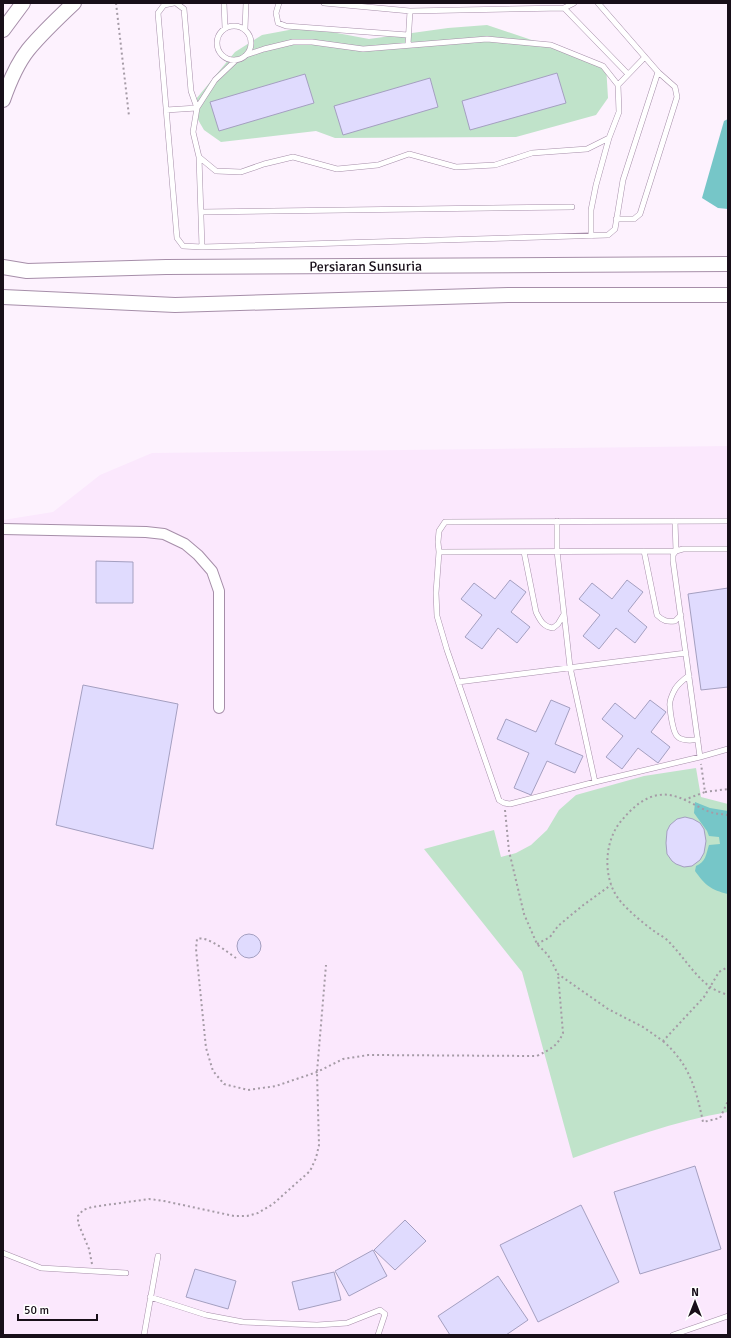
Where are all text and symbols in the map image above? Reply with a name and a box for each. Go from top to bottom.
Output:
street label: Persiaran Sunsuria [309,257,422,275]
north arrow [675,1282,715,1322]
text: N [691,1286,699,1299]
scale bar [18,1296,97,1322]
text: 50 m [24,1303,49,1318]

